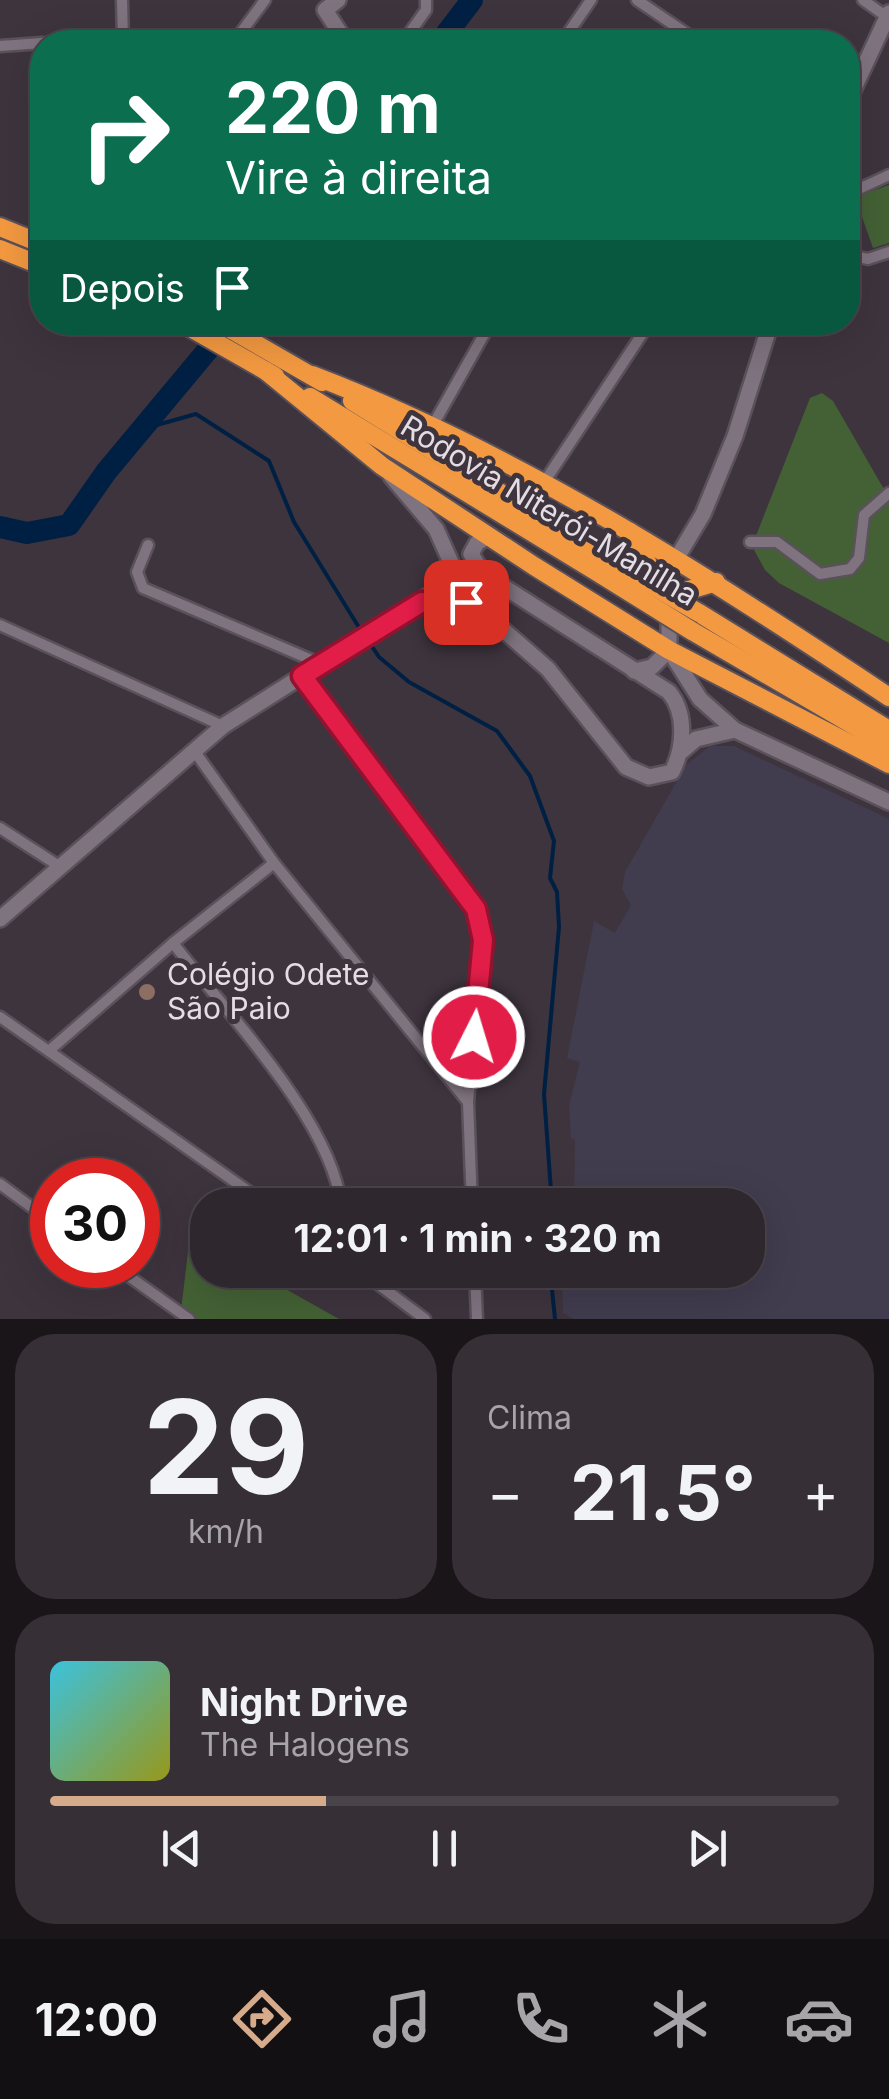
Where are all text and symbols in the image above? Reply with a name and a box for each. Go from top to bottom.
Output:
text: 220 m [225,65,441,150]
icon: right [60,70,190,200]
text: Vire à direita [225,150,492,205]
icon: arrive [205,260,260,315]
text: Depois [60,265,185,311]
street label: Rodovia Niterói-Manilha [395,407,704,613]
pin [424,560,509,645]
icon: arrive [439,575,494,630]
place label: Colégio Odete São Paio [167,956,370,1026]
marker: Colégio Odete São Paio [136,981,158,1003]
position arrow [422,985,526,1089]
speed limit sign: 30 [30,1158,160,1288]
text: 12:01 · 1 min · 320 m [293,1215,662,1261]
text: 29 [143,1368,309,1525]
text: Clima [487,1398,572,1437]
text: 21.5° [570,1447,756,1538]
text: − [487,1460,523,1526]
text: + [803,1460,839,1526]
text: km/h [188,1512,264,1551]
text: Night Drive [200,1679,408,1725]
text: The Halogens [200,1725,410,1764]
icon: previous [154,1821,209,1876]
icon: pause [417,1821,472,1876]
icon: next [680,1821,735,1876]
icon: directions [227,1984,297,2054]
icon: music [367,1984,437,2054]
icon: phone [506,1984,576,2054]
icon: climate [645,1984,715,2054]
icon: car [784,1984,854,2054]
text: 12:00 [35,1992,158,2047]

